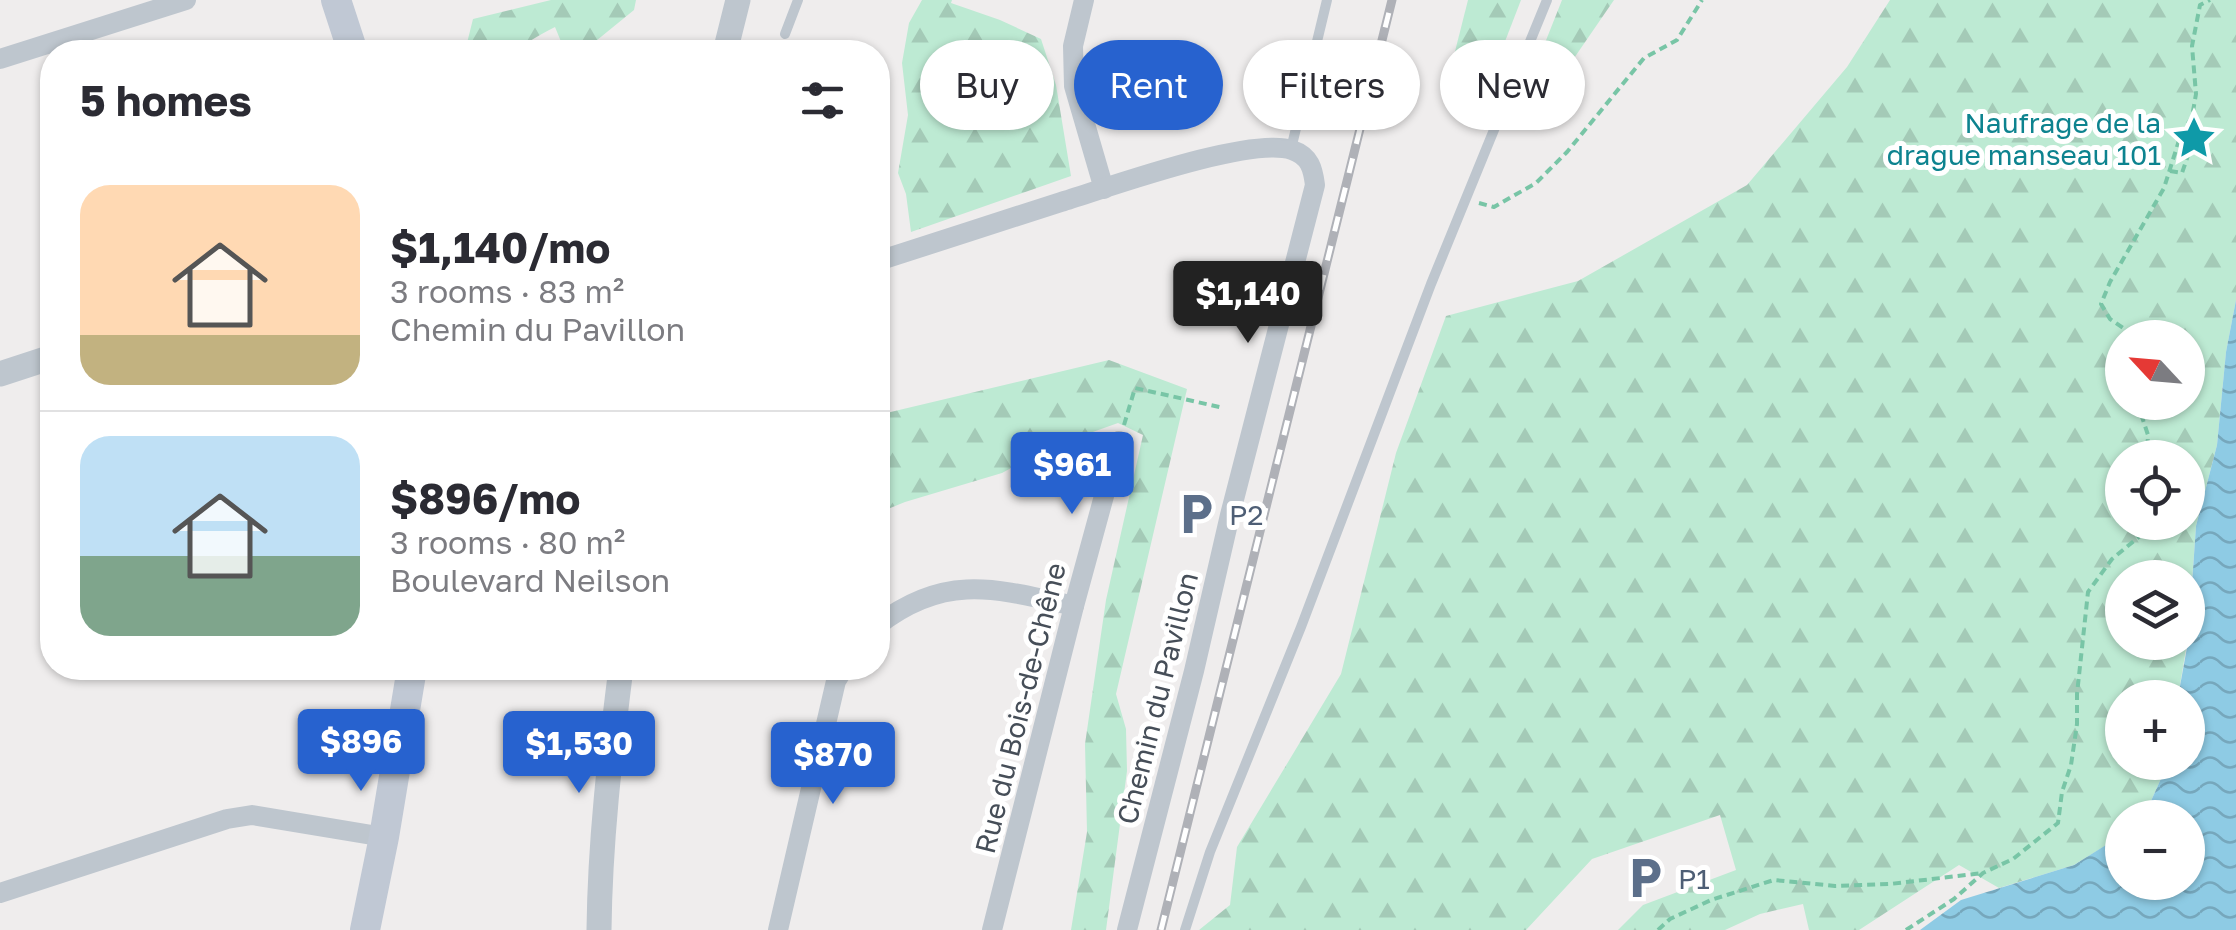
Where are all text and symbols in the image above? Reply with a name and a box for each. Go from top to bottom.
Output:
chip: Buy [920,40,1054,130]
chip: Rent [1074,40,1223,130]
chip: Filters [1243,40,1420,130]
chip: New [1440,40,1585,130]
icon: filters [795,73,850,128]
text: 5 homes [80,75,252,125]
place label: Naufrage de la drague manseau 101 [1887,106,2161,171]
place icon: Naufrage de la drague manseau 101 [2170,114,2218,162]
text: $1,140/mo [390,222,611,272]
icon: home [160,225,280,345]
pin: $1,140 [1167,261,1329,346]
text: 3 rooms · 83 m² [390,272,624,310]
text: $1,140 [1195,274,1301,312]
text: Chemin du Pavillon [390,310,685,348]
north arrow [2105,320,2205,420]
map controls [2105,320,2205,900]
pin: $961 [1013,432,1131,517]
button: locate [2105,440,2205,540]
text: $961 [1033,445,1111,483]
text: $896/mo [390,473,580,523]
icon: home [160,476,280,596]
parking icon: P2 [1172,490,1220,538]
place label: P2 [1229,498,1264,531]
text: 3 rooms · 80 m² [390,523,625,561]
street label: Rue du Bois-de-Chêne [968,559,1072,857]
button: layers [2105,560,2205,660]
text: Boulevard Neilson [390,561,670,599]
street label: Chemin du Pavillon [1110,569,1204,827]
button: + [2105,680,2205,780]
pin: $896 [302,709,420,794]
pin: $1,530 [498,711,660,796]
text: $896 [320,722,402,760]
pin: $870 [774,722,892,807]
text: $1,530 [525,724,633,762]
text: $870 [793,735,873,773]
button: − [2105,800,2205,900]
parking icon: P1 [1621,854,1669,902]
place label: P1 [1678,862,1710,895]

